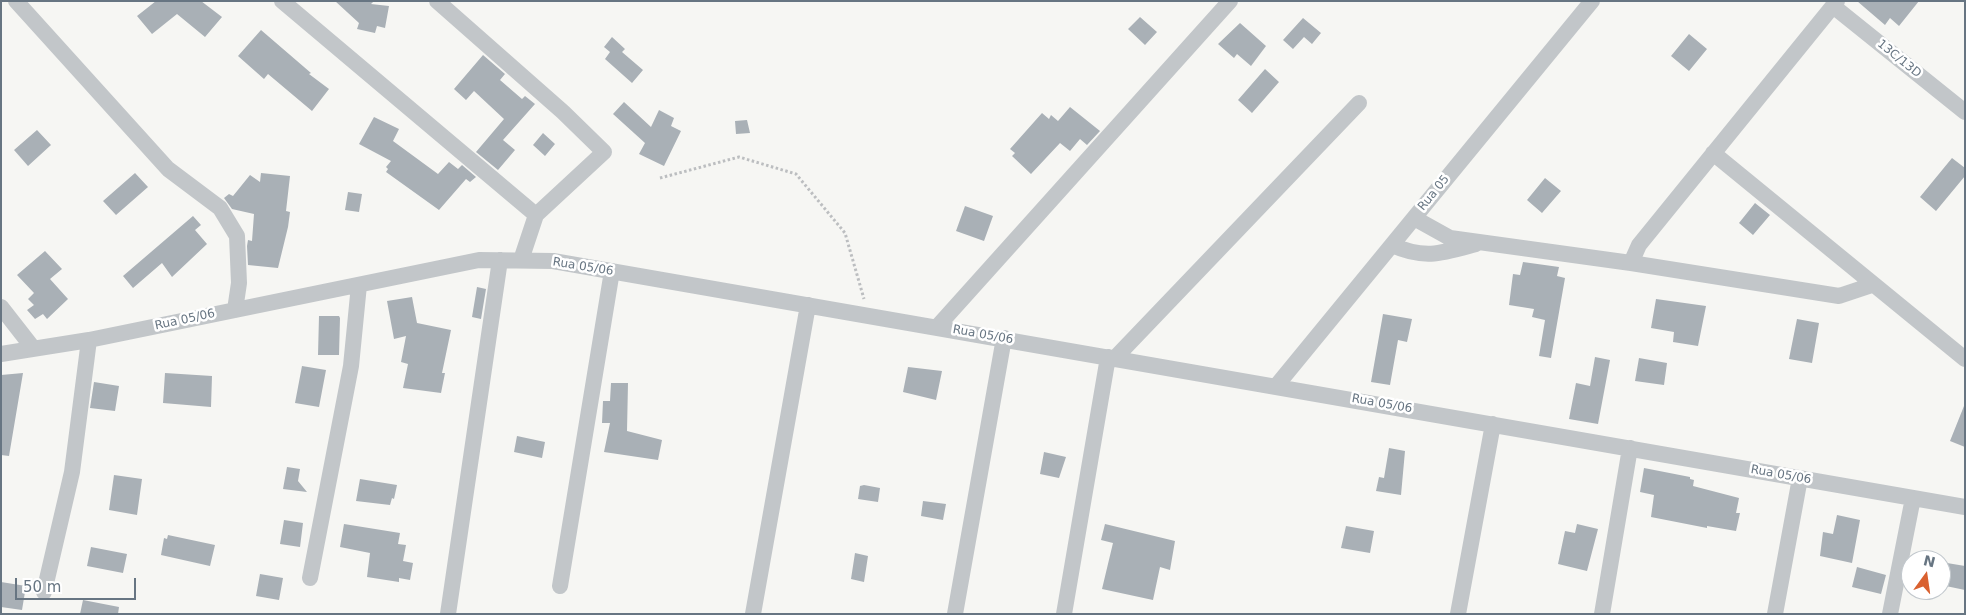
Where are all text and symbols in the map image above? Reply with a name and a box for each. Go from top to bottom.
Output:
street label: 13C/13D [1874,37,1924,81]
street label: Rua 05 [1415,172,1453,214]
street label: Rua 05/06 [552,255,614,279]
street label: Rua 05/06 [154,307,216,333]
street label: Rua 05/06 [952,323,1014,347]
street label: Rua 05/06 [1351,392,1413,416]
street label: Rua 05/06 [1750,463,1812,487]
north arrow [1901,550,1951,600]
text: N [1922,552,1937,571]
scale bar [18,568,139,600]
text: 50 m [23,578,61,596]

